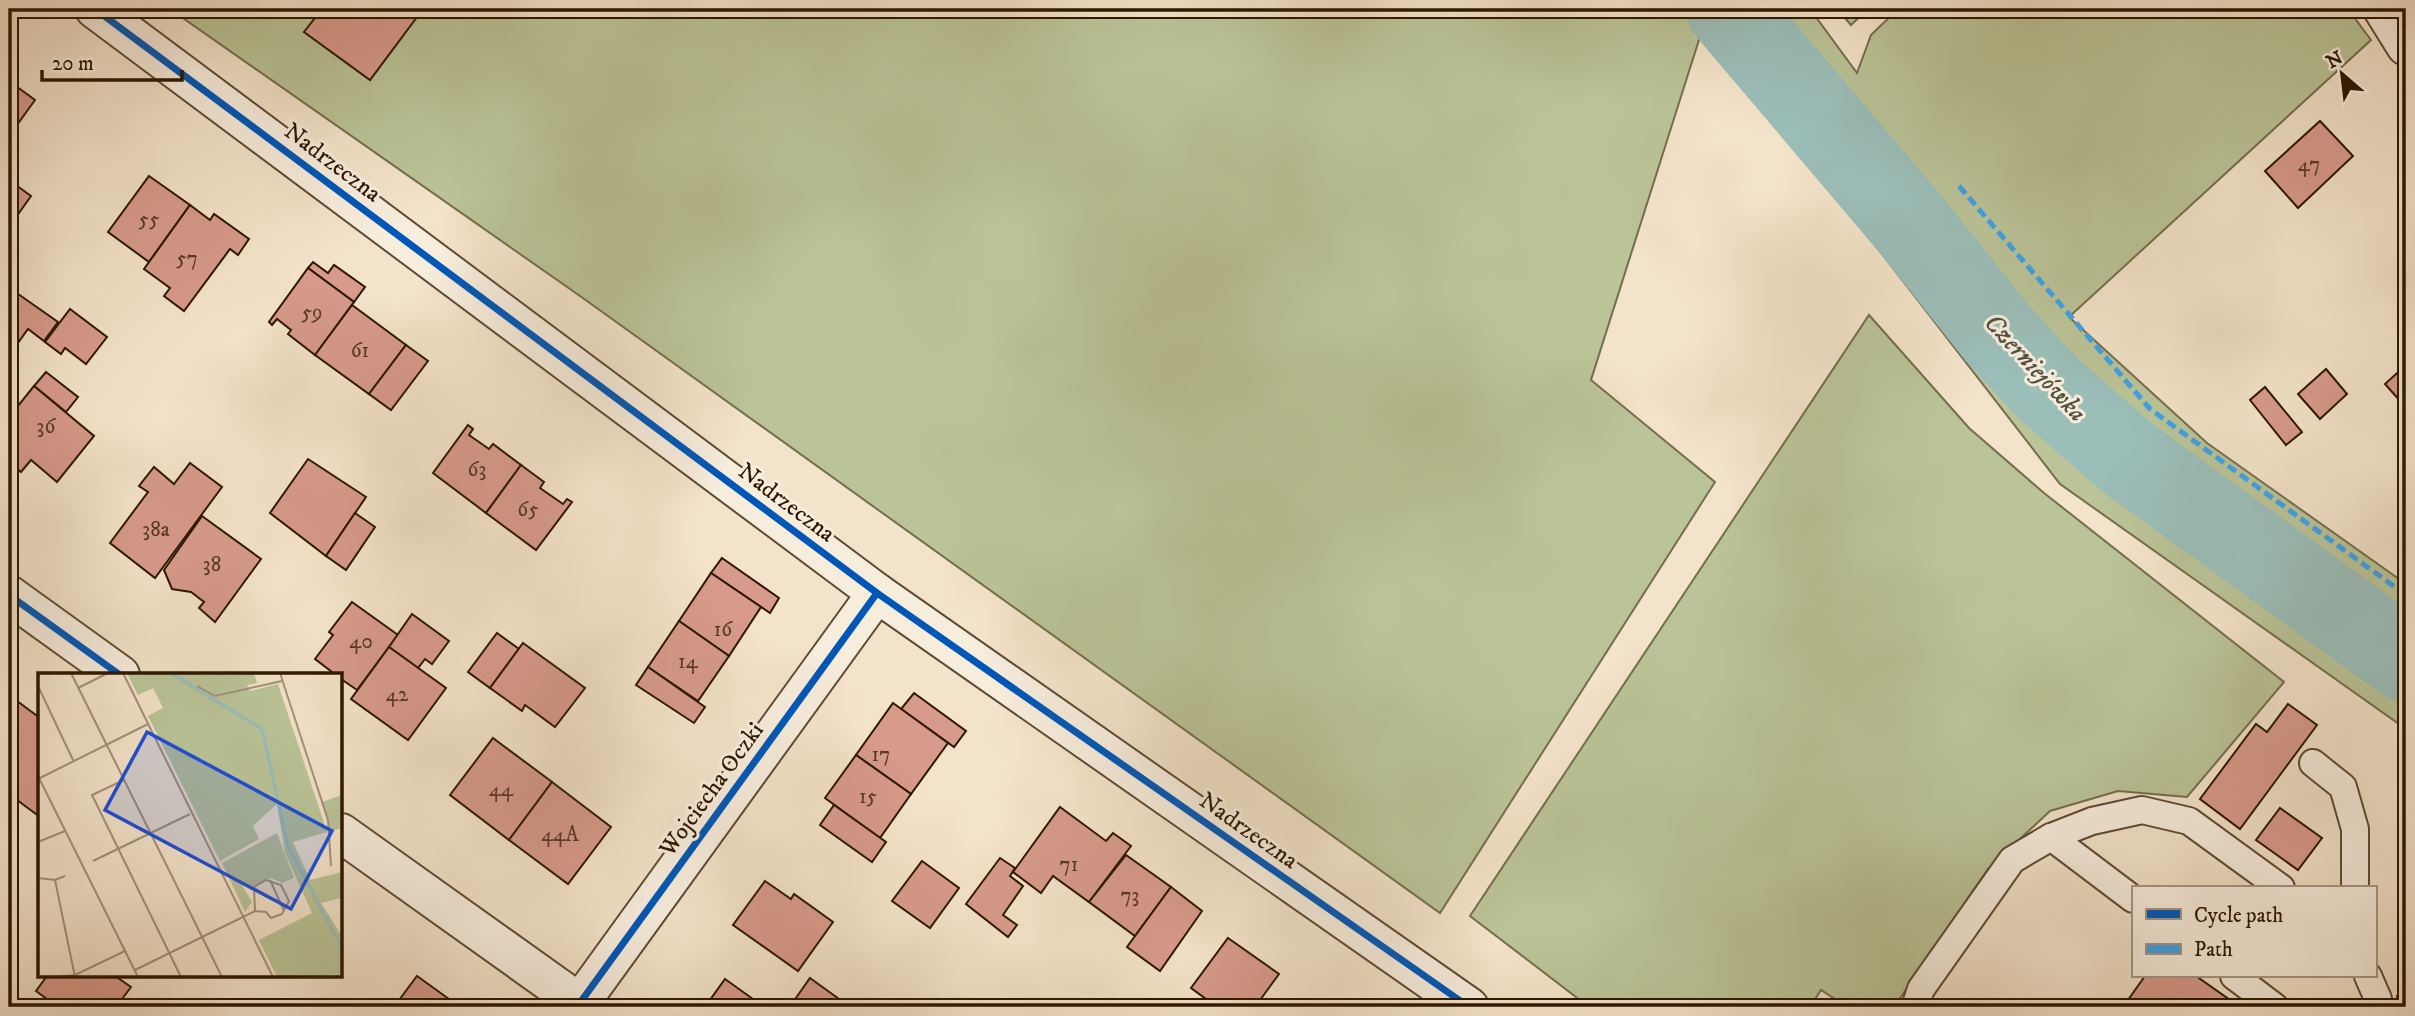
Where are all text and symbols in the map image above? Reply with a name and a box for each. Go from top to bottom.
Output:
scale bar [42,38,182,82]
north arrow [2306,38,2376,108]
text: N [2322,46,2347,74]
text: 20 m [52,51,94,77]
street label: Nadrzeczna [278,117,388,210]
house number: 47 [2298,152,2320,178]
house number: 55 [139,207,159,233]
house number: 57 [176,246,198,272]
house number: 59 [302,300,322,326]
water label: Czerniejówka [1976,307,2093,429]
house number: 61 [351,338,369,364]
house number: 36 [37,414,56,440]
house number: 63 [468,457,486,483]
street label: Nadrzeczna [732,457,842,550]
house number: 65 [517,497,539,523]
house number: 38a [142,517,170,543]
house number: 38 [203,552,221,578]
house number: 16 [714,617,733,643]
house number: 40 [349,629,373,655]
house number: 14 [678,649,699,675]
inset map [38,673,343,978]
house number: 42 [386,682,409,708]
street label: Wojciecha Oczki [652,717,771,863]
house number: 17 [872,742,890,768]
house number: 44 [489,777,514,803]
house number: 15 [859,784,877,810]
street label: Nadrzeczna [1193,786,1304,876]
house number: 44A [541,822,579,848]
house number: 71 [1060,852,1078,878]
house number: 73 [1121,883,1139,909]
legend [2132,886,2376,978]
text: Cycle path [2194,903,2283,929]
text: Path [2194,937,2233,963]

